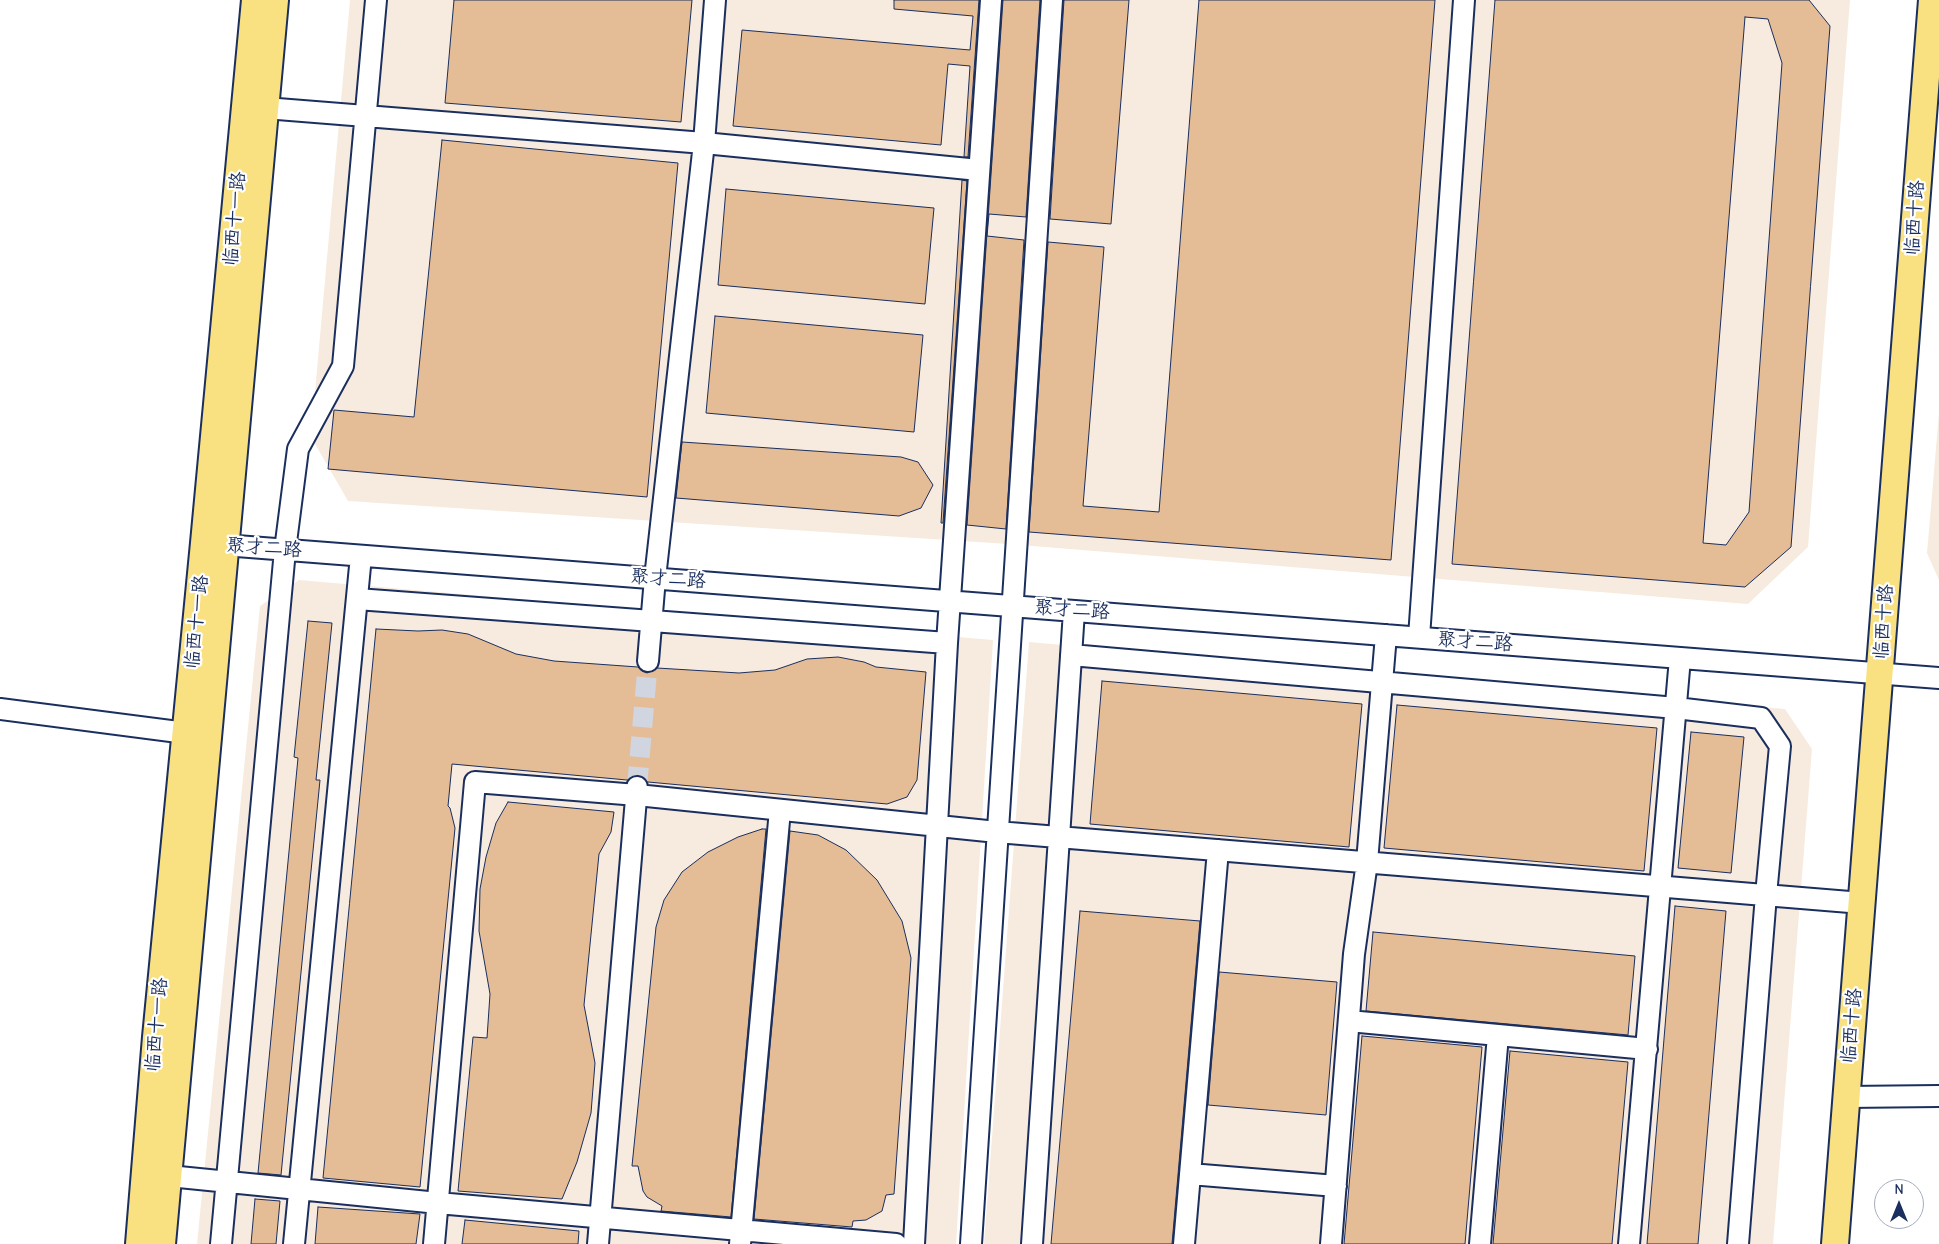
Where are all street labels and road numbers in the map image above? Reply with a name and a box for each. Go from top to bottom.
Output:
street label: 临西十一路 [220,171,250,267]
street label: 临西十路 [1901,179,1929,257]
street label: 聚才二路 [225,534,303,562]
street label: 聚才二路 [629,565,707,593]
street label: 临西十一路 [181,574,213,670]
street label: 临西十路 [1870,583,1898,661]
street label: 聚才二路 [1033,596,1111,624]
street label: 聚才二路 [1436,628,1514,656]
street label: 临西十一路 [142,977,172,1073]
street label: 临西十路 [1837,987,1867,1065]

